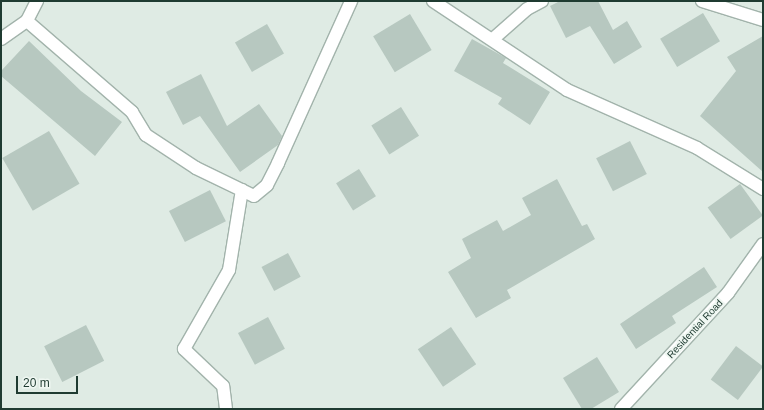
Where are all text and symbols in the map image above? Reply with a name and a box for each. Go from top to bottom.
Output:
street label: Residential Road [665,297,725,361]
scale bar [18,368,80,394]
text: 20 m [23,376,50,390]

